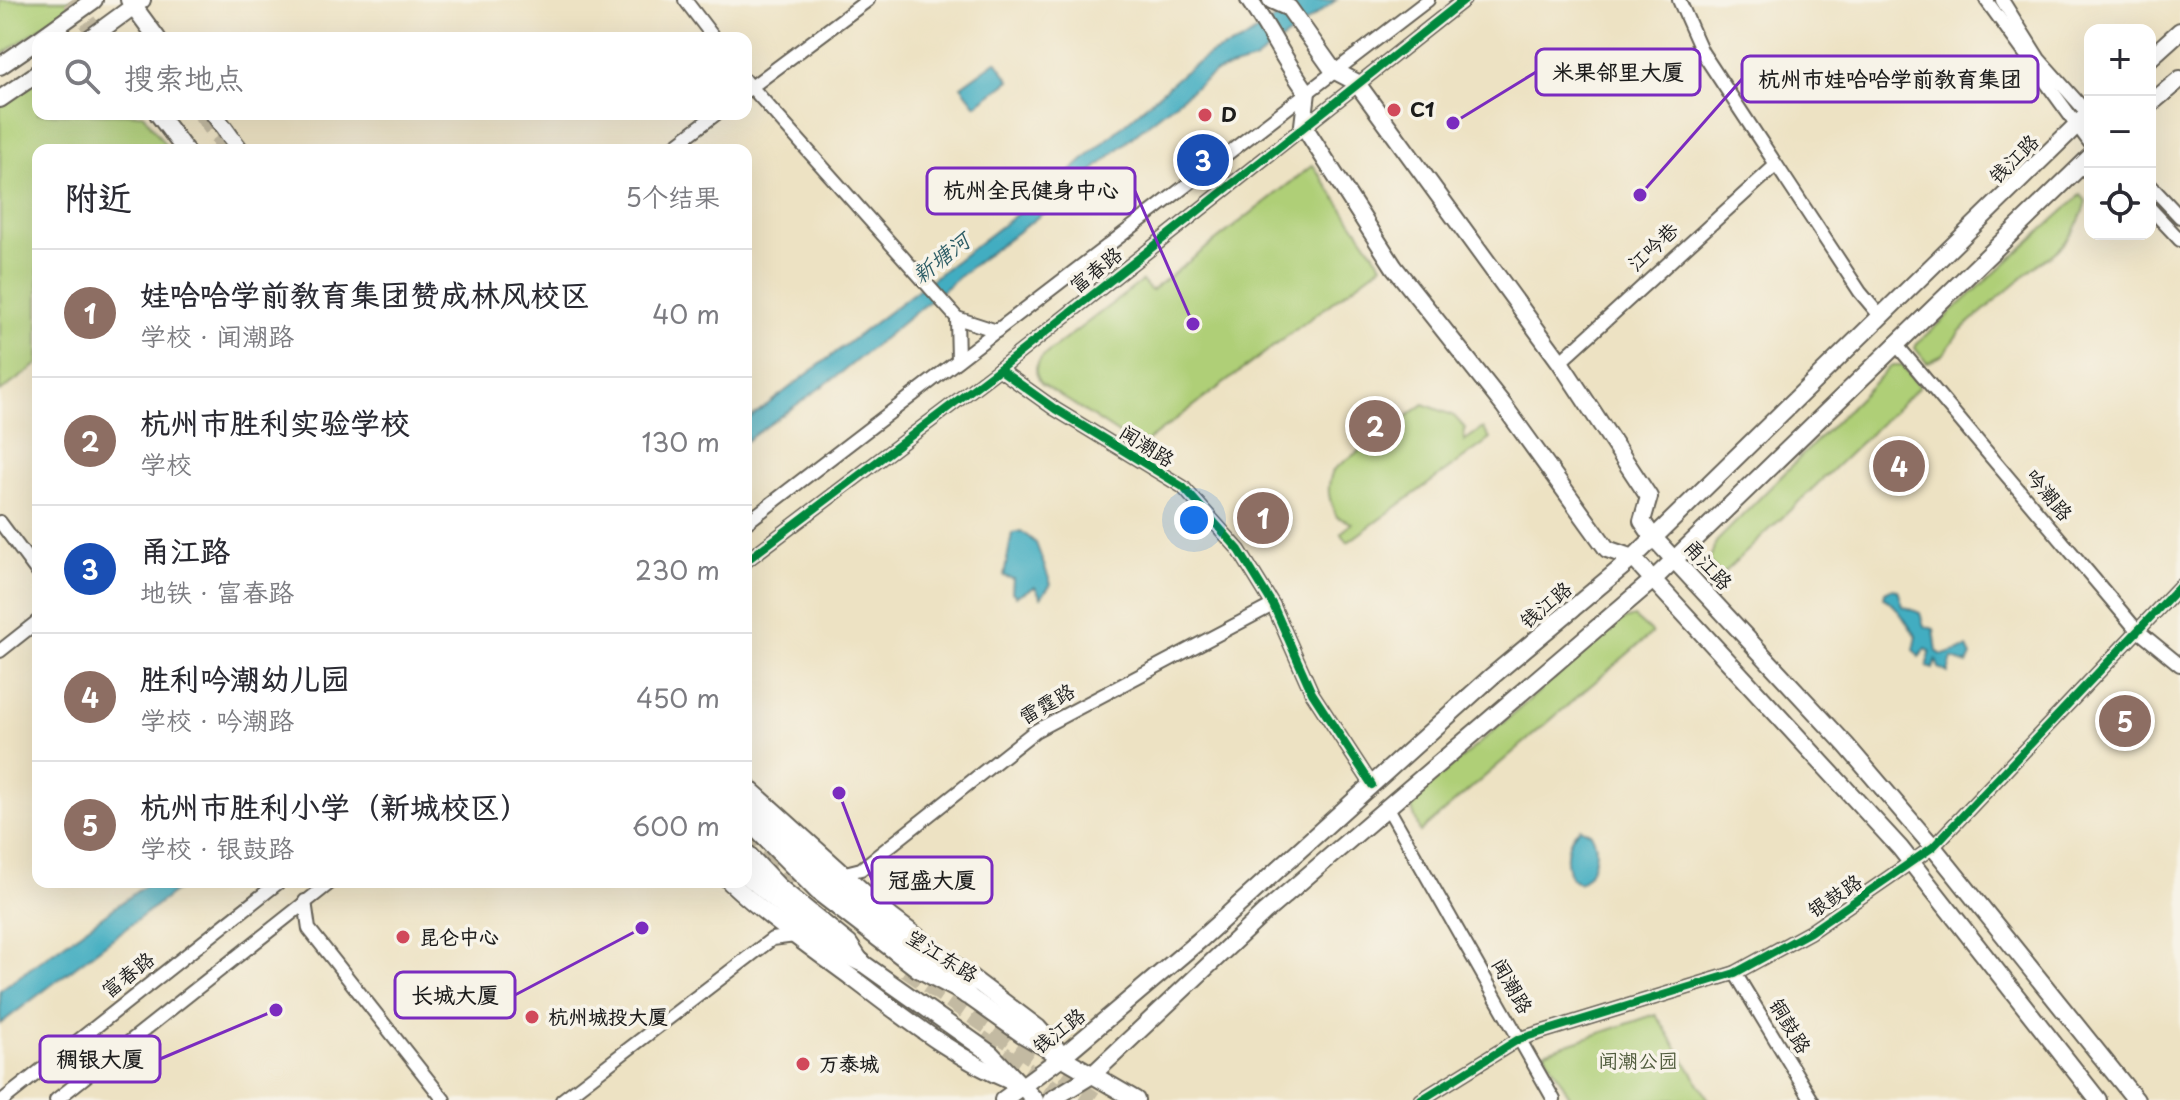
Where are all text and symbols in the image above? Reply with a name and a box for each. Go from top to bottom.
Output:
map controls [2084,24,2156,240]
button: + [2084,24,2156,96]
search box [32,32,752,120]
callout: 米果邻里大厦 [1536,49,1700,95]
icon: search [60,54,104,98]
text: 搜索地点 [124,54,244,99]
text: 米果邻里大厦 [1552,54,1684,87]
callout: 杭州市娃哈哈学前教育集团 [1742,56,2038,102]
text: 杭州市娃哈哈学前教育集团 [1758,61,2022,94]
place label: C1 [1410,94,1435,124]
button: − [2084,96,2156,168]
place label: D [1221,99,1237,129]
marker: C1 [1385,101,1403,119]
marker: D [1196,106,1214,124]
street label: 钱江路 [1981,126,2046,190]
pin: 3 [1177,130,1229,190]
callout: 杭州全民健身中心 [927,168,1135,214]
button: locate [2084,168,2156,240]
text: 附近 [64,170,132,222]
text: 杭州全民健身中心 [943,172,1119,205]
text: 5个结果 [625,177,720,216]
street label: 江吟巷 [1620,214,1685,278]
water label: 新塘河 [904,222,979,290]
street label: 富春路 [1063,238,1129,300]
text: 娃哈哈学前教育集团赞成林风校区 [140,271,590,316]
text: 1 [84,294,96,333]
text: 40 m [652,294,720,333]
text: 学校 · 闻潮路 [140,316,294,355]
pin: 2 [1349,396,1401,456]
text: 杭州市胜利实验学校 [140,399,410,444]
street label: 闻潮路 [1114,417,1182,474]
text: 2 [81,422,99,461]
text: 130 m [641,422,720,461]
pin: 4 [1873,436,1925,496]
text: 学校 [140,444,192,483]
street label: 吟潮路 [2019,462,2081,528]
pin: 1 [1237,488,1289,548]
your location [1174,500,1214,540]
text: 甬江路 [140,527,230,572]
street label: 甬江路 [1677,532,1741,597]
text: 3 [81,550,99,589]
text: 230 m [635,550,720,589]
text: 地铁 · 富春路 [140,572,294,611]
street label: 钱江路 [1513,573,1579,635]
text: 胜利吟潮幼儿园 [140,655,350,700]
street label: 雷霆路 [1013,675,1081,731]
text: 4 [81,678,99,717]
text: 450 m [636,678,720,717]
pin: 5 [2099,691,2151,751]
text: 学校 · 吟潮路 [140,700,294,739]
text: 杭州市胜利小学（新城校区） [140,783,530,828]
text: 5 [82,806,98,845]
text: 600 m [632,806,720,845]
text: 学校 · 银鼓路 [140,828,294,867]
callout: 冠盛大厦 [872,857,992,903]
text: 冠盛大厦 [888,862,976,895]
street label: 银鼓路 [1801,865,1869,924]
place label: 昆仑中心 [419,921,499,951]
street label: 望江东路 [901,921,985,990]
marker: 昆仑中心 [394,928,412,946]
street label: 富春路 [95,943,161,1005]
street label: 闻潮路 [1485,952,1541,1020]
callout: 长城大厦 [395,972,515,1018]
text: 长城大厦 [411,977,499,1010]
street label: 铜鼓路 [1763,992,1820,1060]
street label: 钱江路 [1026,999,1092,1061]
place label: 杭州城投大厦 [548,1001,668,1031]
marker: 杭州城投大厦 [523,1008,541,1026]
callout: 稠银大厦 [40,1036,160,1082]
text: 稠银大厦 [56,1041,144,1074]
park label: 闻潮公园 [1598,1045,1678,1075]
place label: 万泰城 [819,1048,879,1078]
marker: 万泰城 [794,1055,812,1073]

